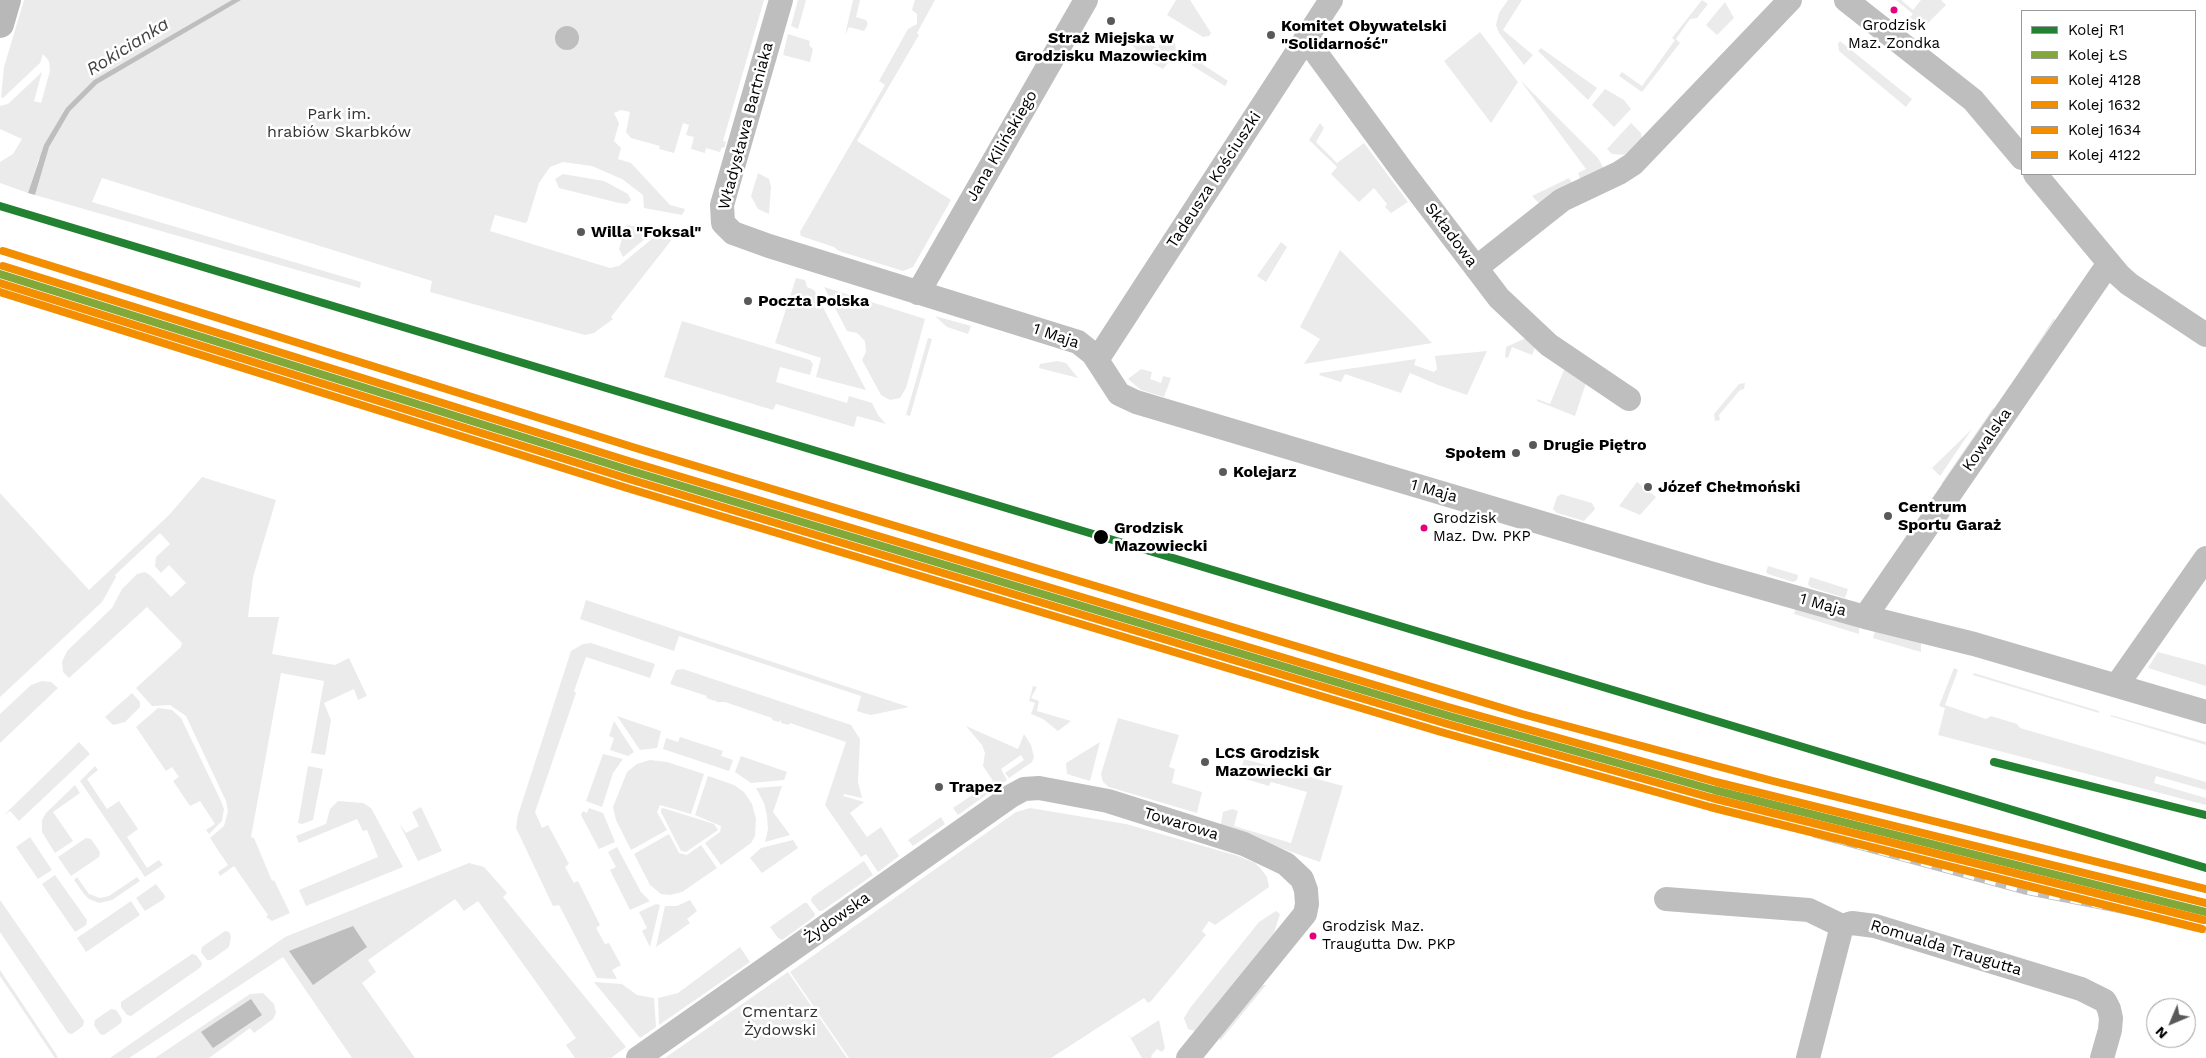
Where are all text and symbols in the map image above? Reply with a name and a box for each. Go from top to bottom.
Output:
marker: Grodzisk Maz. Zondka [1889,5,1899,15]
legend [2021,10,2196,175]
water label: Rokicianka [83,13,173,81]
marker: Straż Miejska w Grodzisku Mazowieckim [1105,15,1117,27]
place label: Komitet Obywatelski "Solidarność" [1281,16,1447,54]
place label: Grodzisk Maz. Zondka [1848,17,1940,52]
text: Kolej R1 [2068,21,2124,39]
place label: Straż Miejska w Grodzisku Mazowieckim [1015,28,1207,66]
marker: Komitet Obywatelski "Solidarność" [1265,29,1277,41]
street label: Władysława Bartniaka [714,40,778,212]
text: Kolej ŁS [2068,46,2128,64]
text: Kolej 4128 [2068,71,2141,89]
street label: Jana Kilińskiego [962,87,1042,205]
text: Kolej 1632 [2068,96,2141,114]
park label: Park im. hrabiów Skarbków [267,104,411,142]
street label: Tadeusza Kościuszki [1163,108,1265,252]
text: Kolej 1634 [2068,121,2141,139]
text: Kolej 4122 [2068,146,2141,164]
street label: Składowa [1421,199,1481,271]
place label: Willa "Foksal" [591,222,701,242]
marker: Willa "Foksal" [575,226,587,238]
place label: Poczta Polska [758,291,869,311]
marker: Poczta Polska [742,295,754,307]
street label: 1 Maja [1030,319,1082,353]
street label: Kowalska [1958,405,2016,475]
place label: Drugie Piętro [1543,435,1647,455]
marker: Drugie Piętro [1527,439,1539,451]
place label: Społem [1445,443,1506,463]
marker: Społem [1510,447,1522,459]
place label: Kolejarz [1233,462,1296,482]
marker: Kolejarz [1217,466,1229,478]
street label: 1 Maja [1408,475,1460,507]
place label: Józef Chełmoński [1658,477,1800,497]
marker: Józef Chełmoński [1642,481,1654,493]
place label: Centrum Sportu Garaż [1898,497,2001,535]
place label: Grodzisk Maz. Dw. PKP [1433,510,1531,545]
marker: Centrum Sportu Garaż [1882,510,1894,522]
place label: Grodzisk Mazowiecki [1114,518,1207,556]
marker: Grodzisk Maz. Dw. PKP [1419,523,1429,533]
marker: Grodzisk Mazowiecki [1092,528,1110,546]
street label: 1 Maja [1797,589,1849,621]
place label: LCS Grodzisk Mazowiecki Gr [1215,743,1331,781]
marker: LCS Grodzisk Mazowiecki Gr [1199,756,1211,768]
place label: Trapez [949,777,1002,797]
marker: Trapez [933,781,945,793]
street label: Towarowa [1141,804,1221,844]
street label: Żydowska [800,888,874,948]
street label: Romualda Traugutta [1868,916,2024,980]
place label: Grodzisk Maz. Traugutta Dw. PKP [1322,918,1455,953]
marker: Grodzisk Maz. Traugutta Dw. PKP [1308,931,1318,941]
north arrow [2146,998,2196,1048]
park label: Cmentarz Żydowski [742,1002,818,1040]
text: N [2152,1024,2170,1042]

